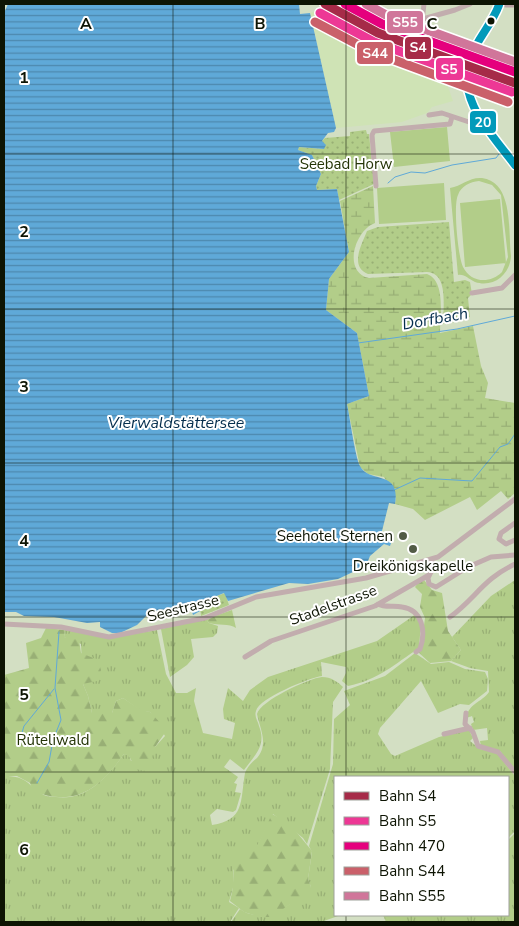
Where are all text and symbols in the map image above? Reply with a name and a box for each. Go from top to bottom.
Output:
line badge: S55 [386,10,424,34]
text: A [80,13,92,35]
text: B [254,13,266,35]
text: S55 [392,13,418,32]
text: C [427,13,438,35]
unlabelled marker [486,16,496,26]
line badge: S4 [404,36,432,60]
text: S4 [409,38,427,57]
line badge: S44 [356,41,394,65]
text: S44 [362,44,388,63]
line badge: S5 [435,57,464,81]
text: S5 [440,60,458,79]
text: 1 [19,67,29,89]
line badge: 20 [469,110,497,134]
text: 20 [475,113,491,132]
park label: Seebad Horw [300,154,393,174]
text: 2 [19,221,29,243]
water label: Dorfbach [400,302,470,336]
text: 3 [19,376,29,398]
water label: Vierwaldstättersee [108,412,245,434]
place label: Seehotel Sternen [277,526,393,546]
text: 4 [19,530,29,552]
marker: Seehotel Sternen [397,530,409,542]
marker: Dreikönigskapelle [407,543,419,555]
place label: Dreikönigskapelle [353,556,473,576]
street label: Stadelstrasse [287,580,379,630]
street label: Seestrasse [145,589,221,627]
text: 5 [19,684,29,706]
park label: Rüteliwald [16,730,90,750]
legend [334,776,509,916]
text: Bahn S4 [379,786,436,806]
text: Bahn S5 [379,811,436,831]
text: Bahn 470 [379,836,445,856]
text: 6 [19,839,29,861]
text: Bahn S44 [379,861,445,881]
text: Bahn S55 [379,886,445,906]

